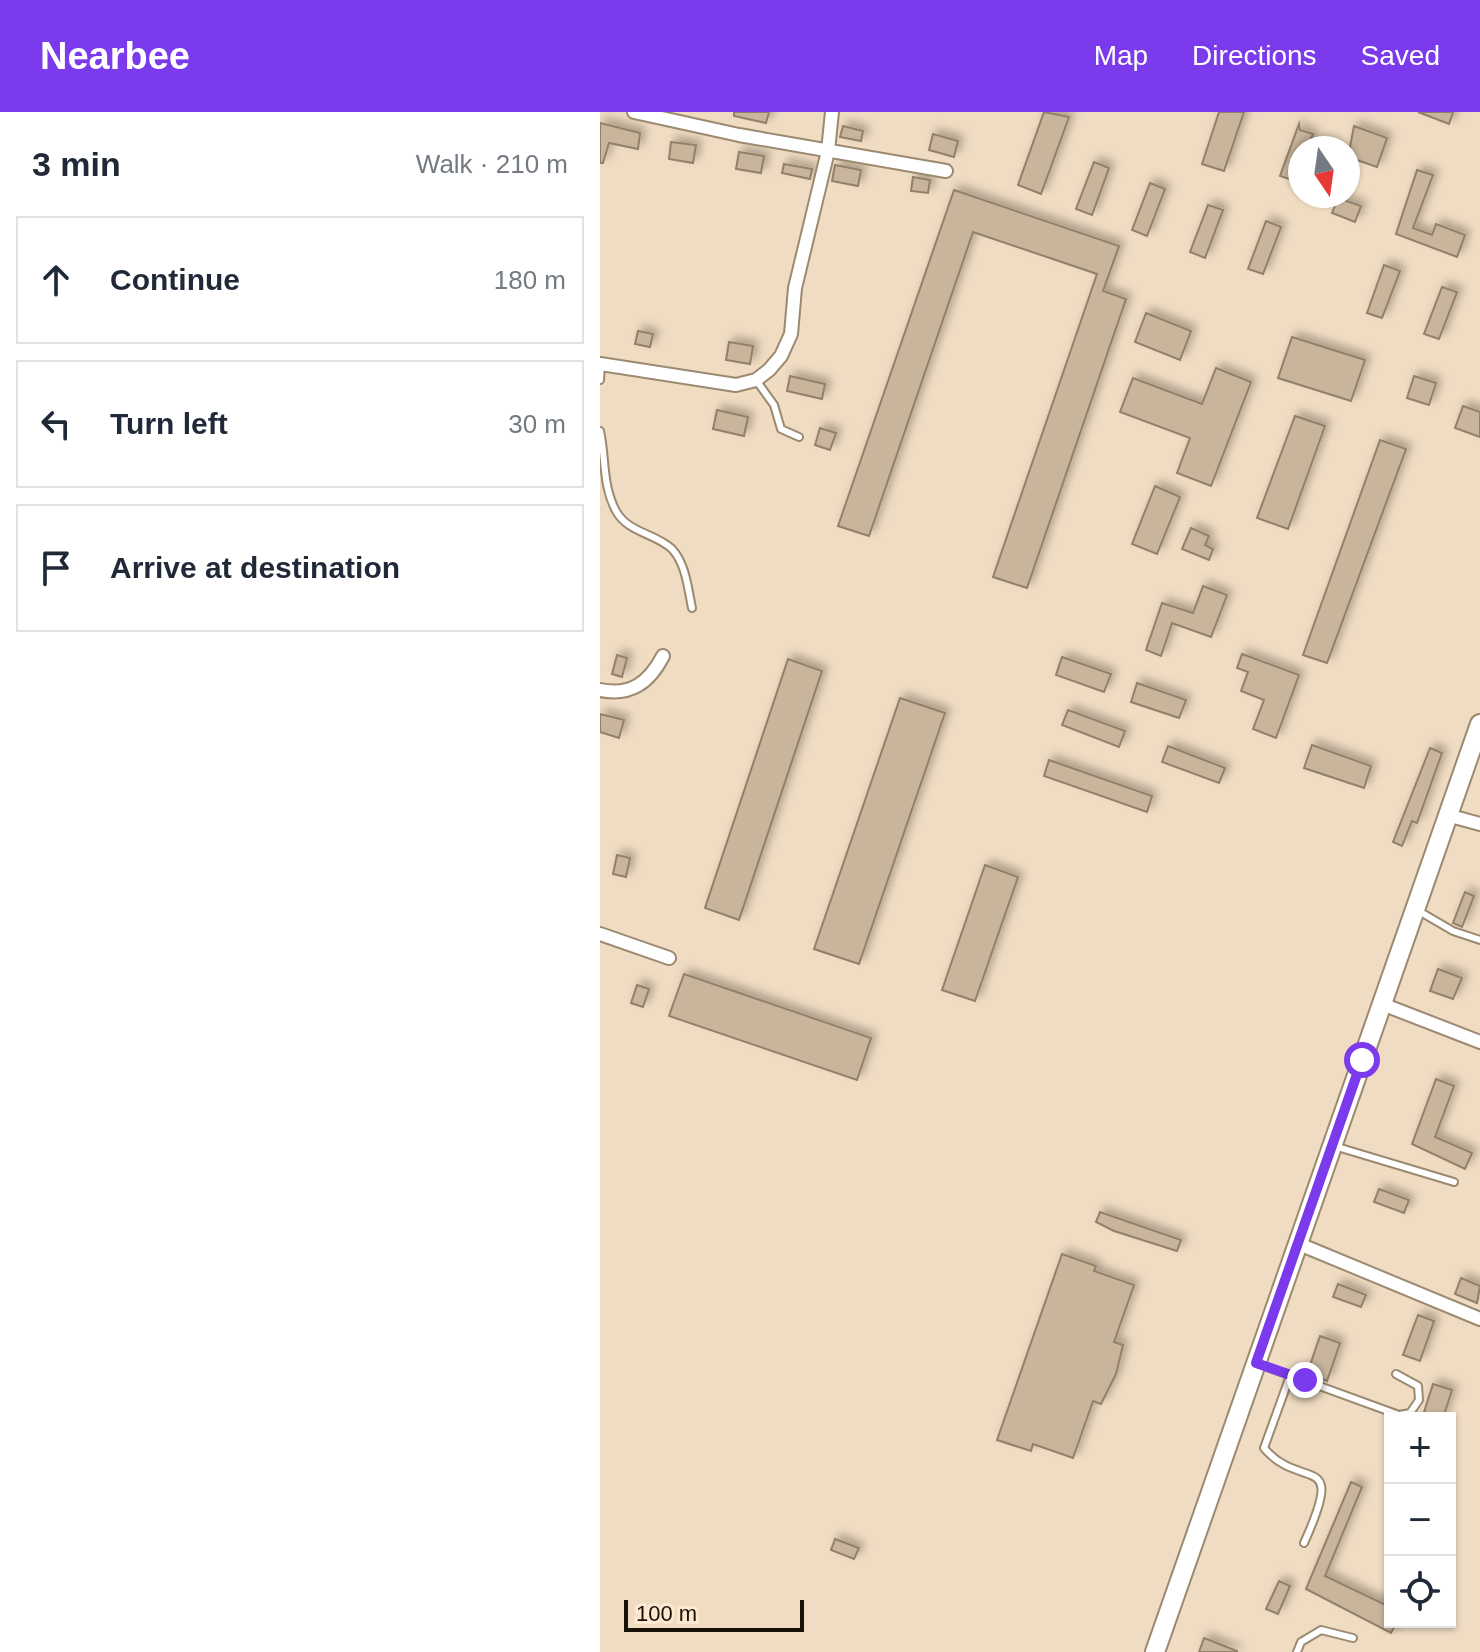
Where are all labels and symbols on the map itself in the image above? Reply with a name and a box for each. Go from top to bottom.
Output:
north arrow [1288,136,1360,208]
route start [1344,1042,1380,1078]
route end [1287,1362,1323,1398]
scale bar [624,1596,804,1632]

